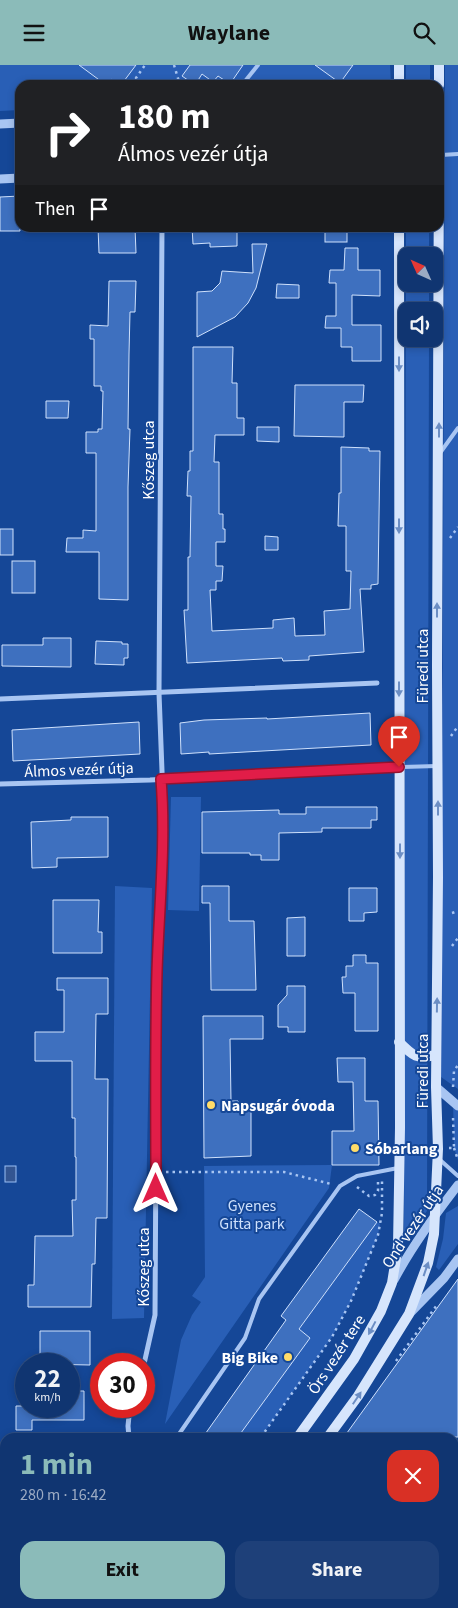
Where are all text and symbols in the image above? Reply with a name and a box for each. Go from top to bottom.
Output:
text: Waylane [188,17,270,49]
icon: menu [20,19,48,47]
icon: search [410,19,438,47]
text: 180 m [118,92,210,142]
icon: right [35,100,100,165]
text: Álmos vezér útja [118,138,268,170]
icon: arrive [85,195,113,223]
text: Then [35,196,75,223]
north arrow [398,247,442,293]
map controls [398,247,443,347]
button: sound [398,302,443,347]
one-way arrow [395,356,403,372]
street label: Kőszeg utca [138,420,160,500]
one-way arrow [435,422,443,438]
one-way arrow [395,518,403,534]
one-way arrow [433,602,441,618]
street label: Füredi utca [412,629,434,703]
one-way arrow [395,681,403,697]
pin [378,716,420,767]
icon: arrive [385,723,413,751]
street label: Álmos vezér útja [24,757,134,783]
one-way arrow [434,799,442,815]
one-way arrow [396,843,404,859]
one-way arrow [433,997,441,1013]
street label: Füredi utca [412,1034,434,1108]
place label: Napsugár óvoda [221,1095,335,1117]
marker: Napsugár óvoda [205,1099,217,1111]
place label: Sóbarlang [365,1138,438,1160]
marker: Sóbarlang [349,1142,361,1154]
position arrow [129,1162,181,1214]
street label: Ond vezér útja [377,1181,449,1273]
park label: Gyenes Gitta park [219,1195,285,1235]
street label: Kőszeg utca [133,1227,155,1307]
one-way arrow [422,1261,430,1276]
street label: Örs vezér tere [303,1310,371,1399]
one-way arrow [368,1321,376,1335]
place label: Big Bike [221,1347,278,1369]
marker: Big Bike [282,1351,294,1363]
speed limit sign: 30 [90,1353,155,1418]
text: 22 [34,1361,61,1397]
text: km/h [34,1389,61,1406]
one-way arrow [352,1391,361,1404]
text: 1 min [20,1443,93,1486]
button: close [387,1450,439,1502]
text: 280 m · 16:42 [20,1484,107,1506]
button: Exit [20,1541,225,1599]
button: Share [235,1541,439,1599]

